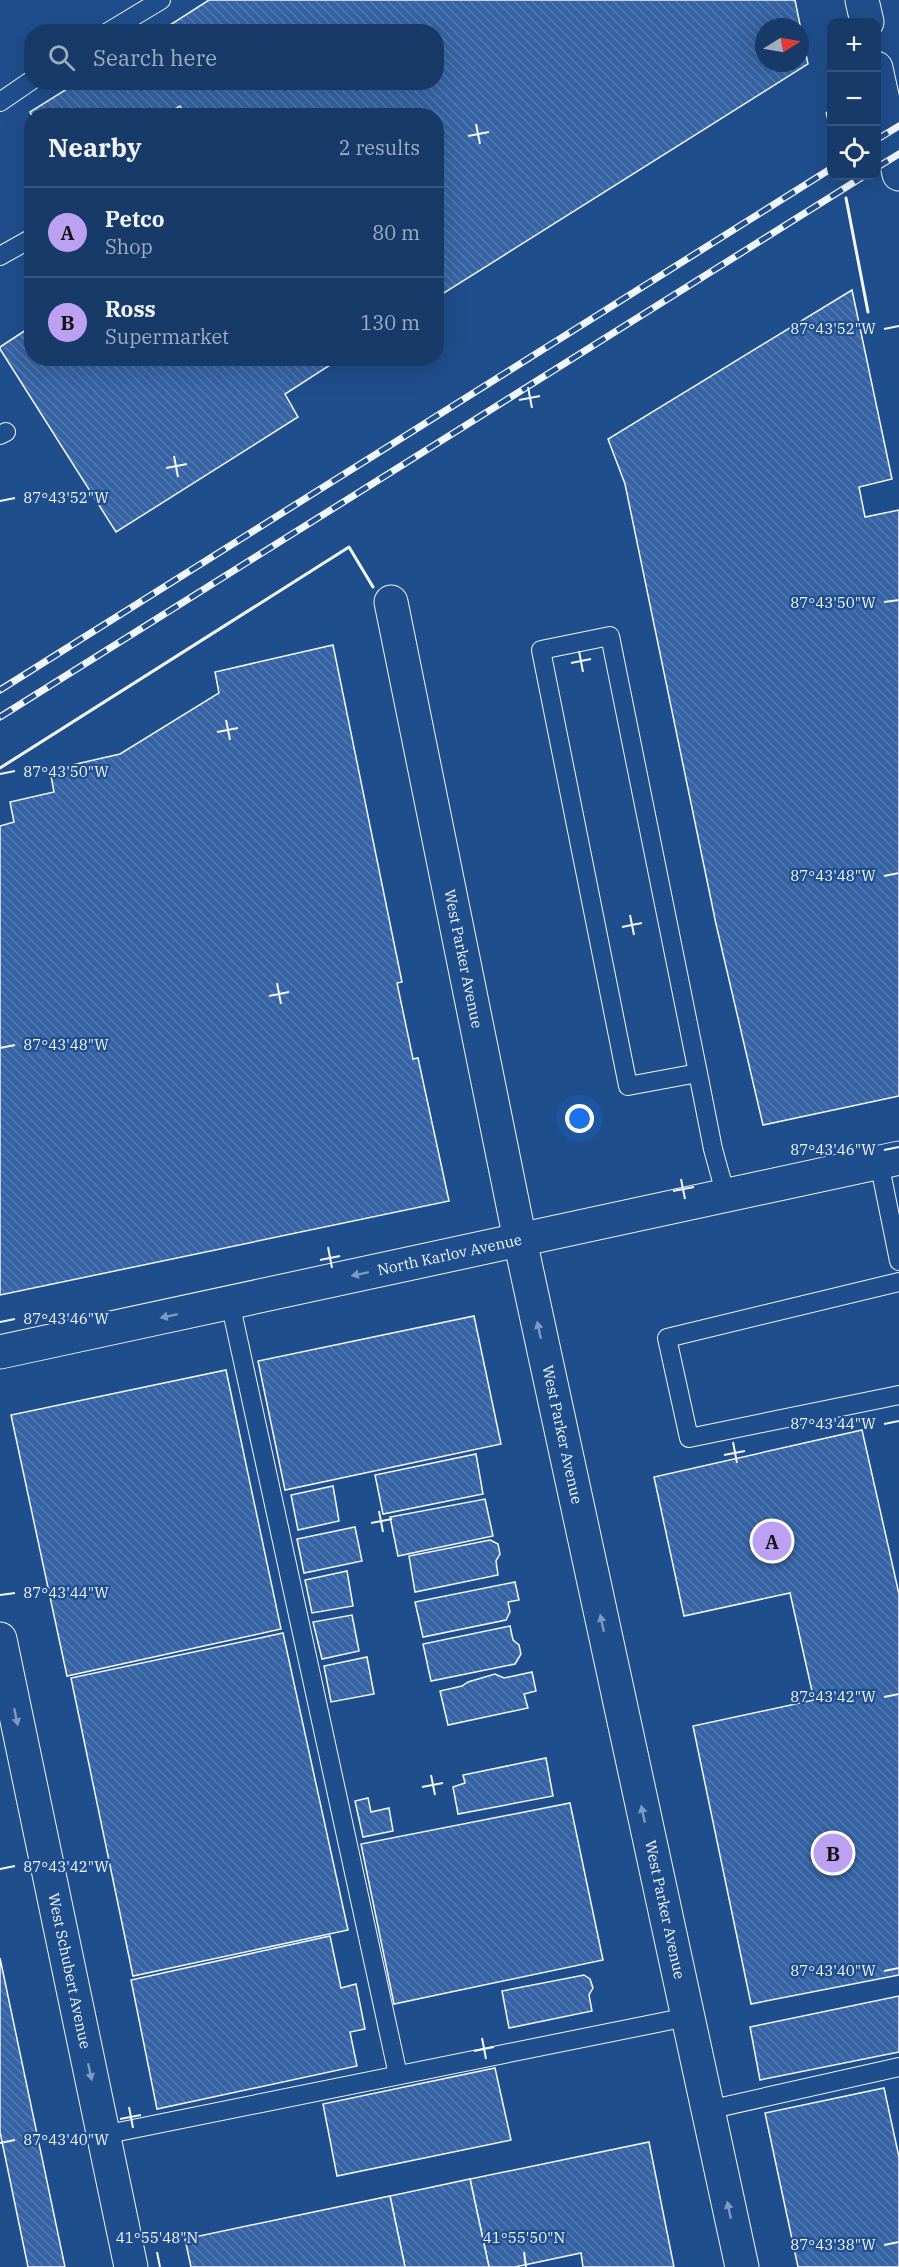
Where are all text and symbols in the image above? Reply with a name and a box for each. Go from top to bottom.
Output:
north arrow [755,18,809,72]
map controls [827,18,881,180]
button: + [827,18,881,72]
search box [24,24,444,90]
icon: search [45,41,78,74]
text: Search here [93,43,217,72]
button: − [827,72,881,126]
button: locate [827,126,881,180]
text: Nearby [48,130,142,164]
text: 2 results [339,134,420,161]
text: Petco [105,204,165,233]
text: A [61,219,74,246]
text: 80 m [372,219,420,246]
text: Shop [105,233,153,260]
text: Ross [105,294,156,323]
text: B [60,309,75,336]
text: 130 m [360,309,420,336]
text: 87°43'52"W [790,319,876,338]
text: Supermarket [105,323,229,350]
text: 87°43'52"W [23,488,109,507]
text: 87°43'50"W [790,593,876,612]
text: 87°43'50"W [23,762,109,781]
text: 87°43'48"W [790,866,876,885]
street label: West Parker Avenue [440,887,487,1030]
text: 87°43'48"W [23,1035,109,1054]
your location [565,1104,594,1133]
text: 87°43'46"W [790,1140,876,1159]
street label: North Karlov Avenue [376,1230,524,1279]
one-way arrow [351,1270,369,1280]
text: 87°43'46"W [23,1309,109,1328]
one-way arrow [160,1311,179,1321]
one-way arrow [534,1320,543,1339]
street label: West Parker Avenue [538,1363,587,1506]
text: 87°43'44"W [790,1414,876,1433]
pin: A [752,1518,792,1564]
text: 87°43'44"W [23,1583,109,1602]
one-way arrow [597,1614,606,1633]
text: 87°43'42"W [790,1687,876,1706]
one-way arrow [12,1708,21,1727]
one-way arrow [638,1804,647,1823]
pin: B [814,1830,852,1876]
street label: West Parker Avenue [641,1838,689,1981]
text: 87°43'42"W [23,1857,109,1876]
street label: West Schubert Avenue [44,1891,95,2050]
text: 87°43'40"W [790,1961,876,1980]
one-way arrow [86,2063,95,2082]
text: 87°43'40"W [23,2130,109,2149]
one-way arrow [724,2200,733,2219]
text: 41°55'48"N [116,2228,198,2247]
text: 41°55'50"N [483,2228,565,2247]
text: 87°43'38"W [790,2235,876,2254]

